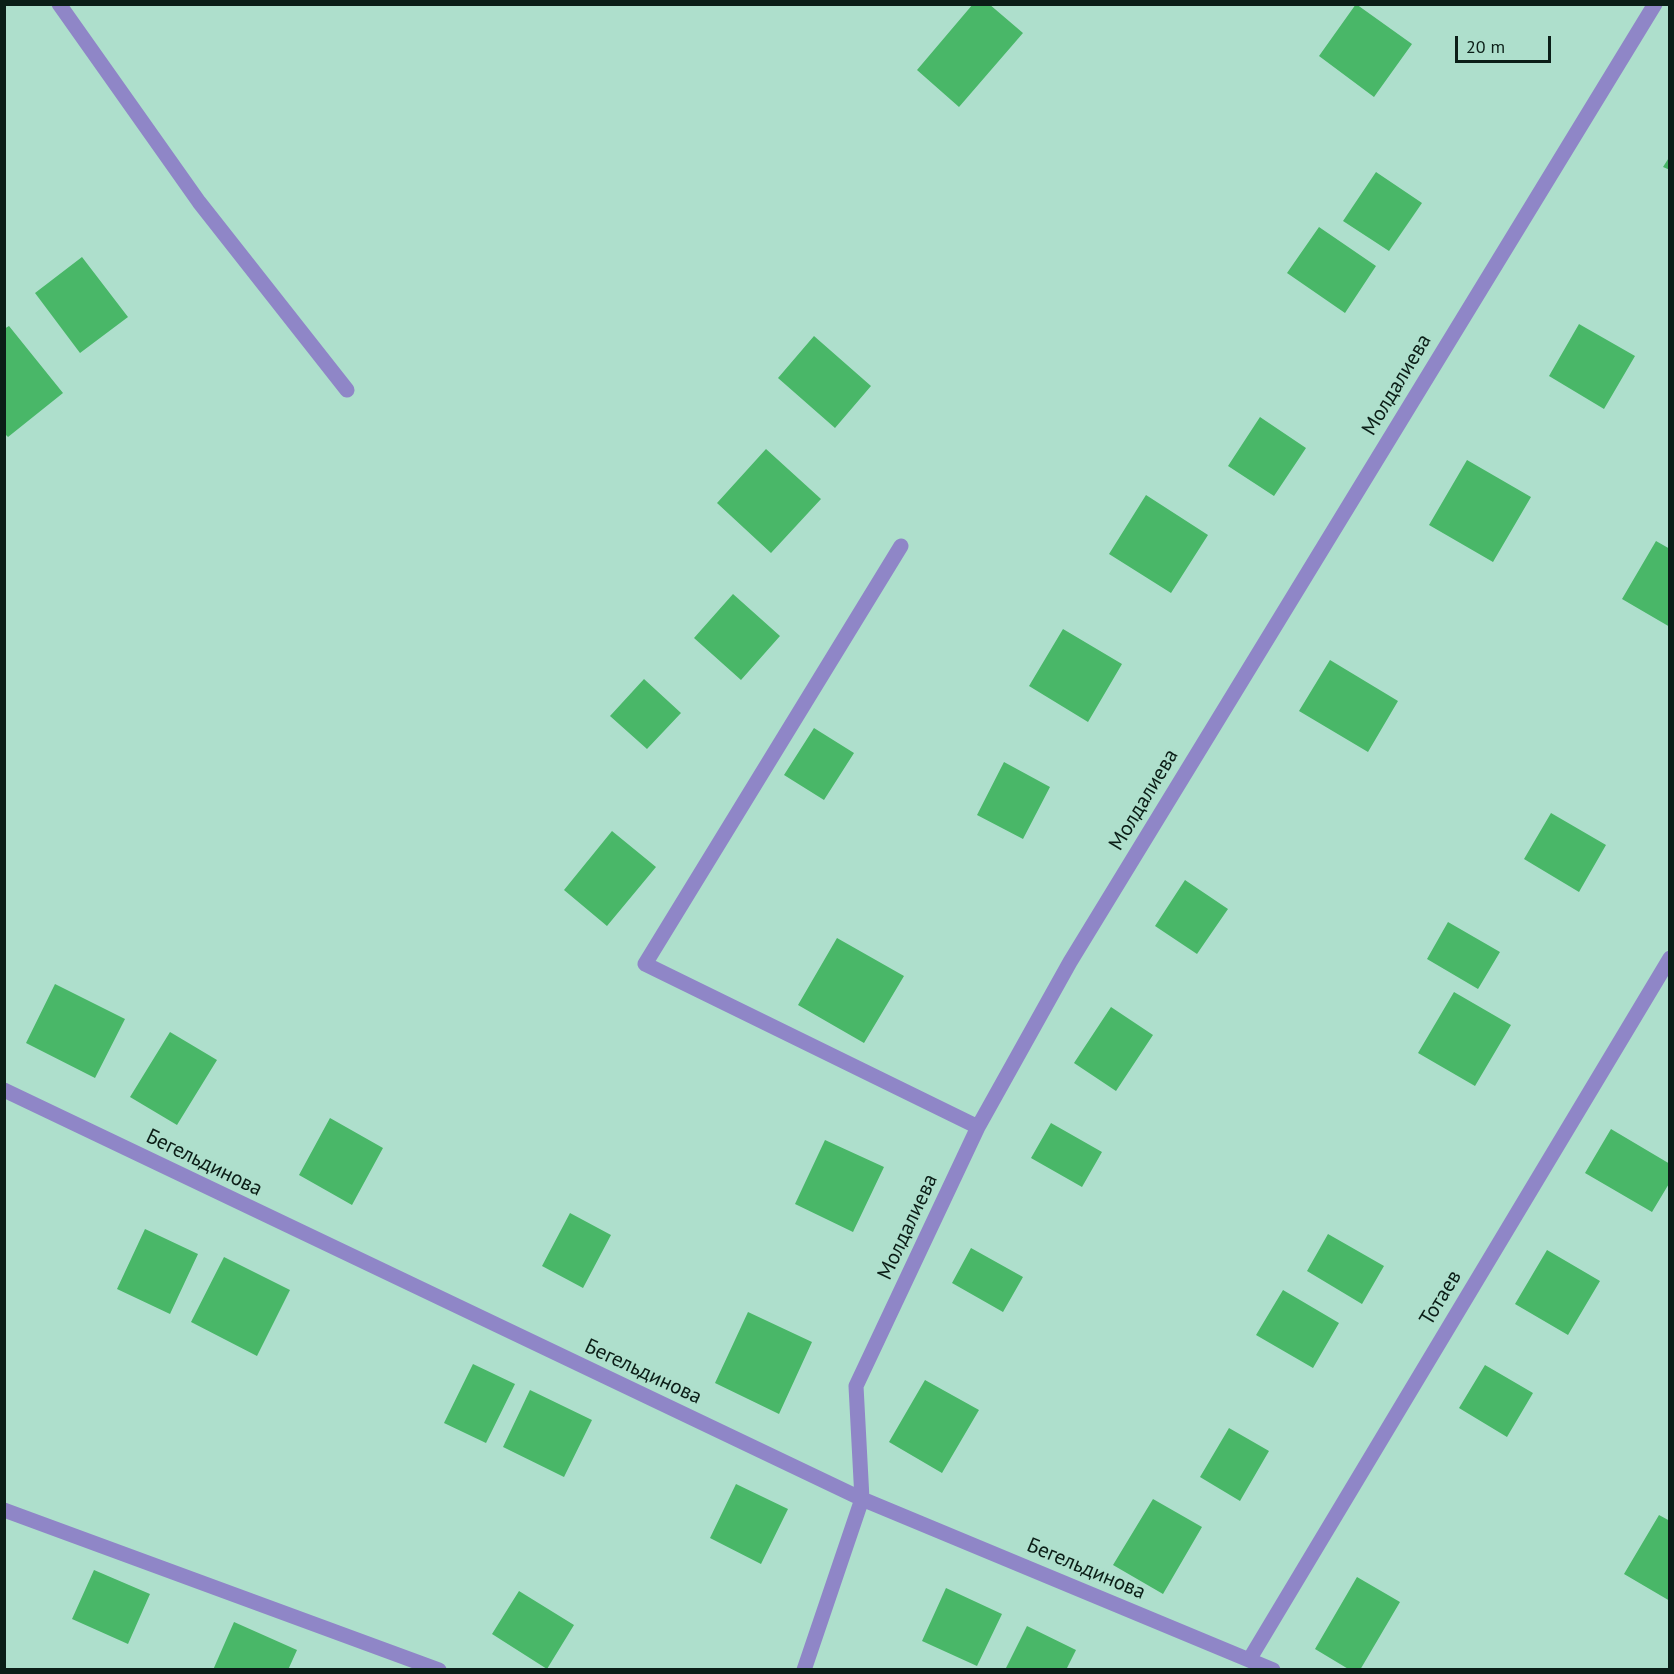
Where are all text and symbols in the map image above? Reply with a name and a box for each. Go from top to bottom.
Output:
scale bar [1458,24,1554,62]
text: 20 m [1466,35,1505,58]
street label: Молдалиева [1357,330,1437,440]
street label: Молдалиева [1104,745,1184,855]
street label: Бегельдинова [142,1124,266,1202]
street label: Молдалиева [873,1170,943,1284]
street label: Тотаев [1415,1266,1467,1330]
street label: Бегельдинова [580,1334,706,1410]
street label: Бегельдинова [1023,1533,1149,1605]

